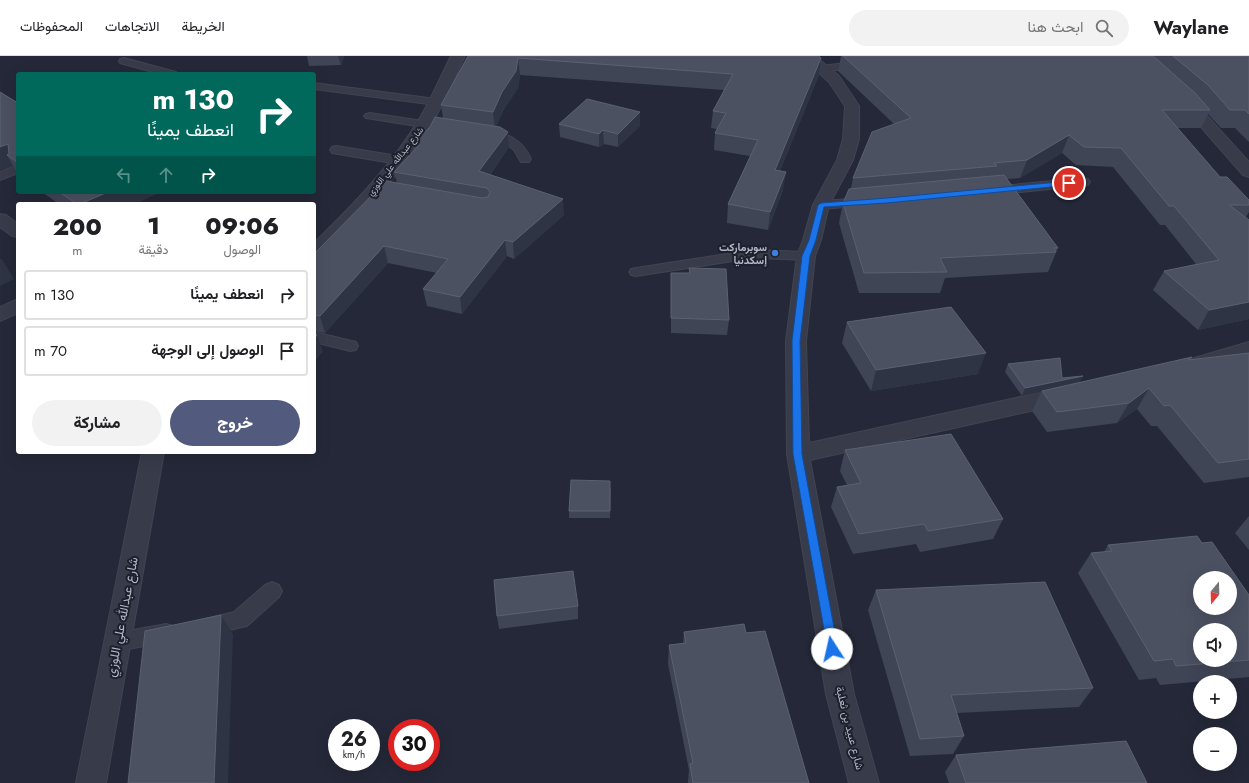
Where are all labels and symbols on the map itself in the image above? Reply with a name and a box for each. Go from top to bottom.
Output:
street label: شارع عبدالله علي اللوزي [364,124,427,199]
pin [1052,166,1086,200]
place label: سوبرماركت إسكدنيا [719,239,767,268]
marker: سوبرماركت إسكدنيا [770,248,780,258]
street label: شارع عبدالله علي اللوزي [101,555,144,679]
north arrow [1193,571,1237,615]
position arrow [811,628,853,670]
street label: شارع عبيد بن ثعلبة [832,685,868,772]
speed limit sign: 30 [388,719,440,771]

